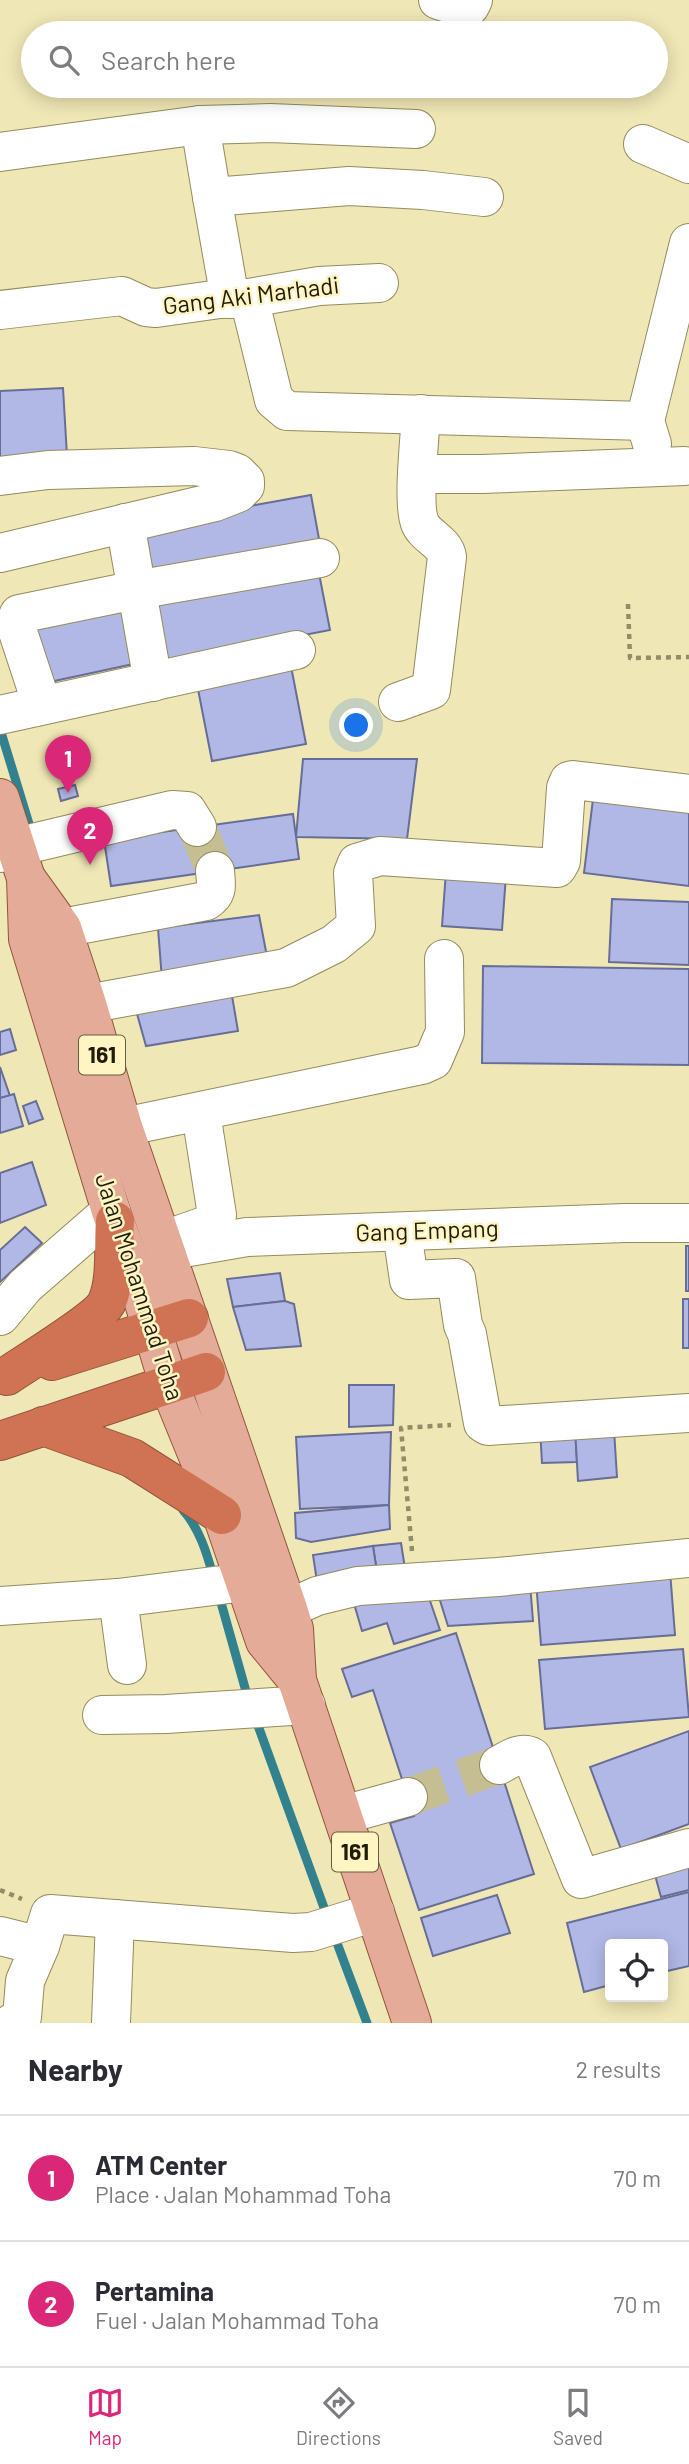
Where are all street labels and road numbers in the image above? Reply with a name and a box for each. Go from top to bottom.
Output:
street label: Gang Aki Marhadi [161,269,341,320]
road number: 161 [79,1036,125,1074]
street label: Jalan Mohammad Toha [90,1169,191,1404]
street label: Gang Empang [355,1213,499,1246]
road number: 161 [332,1832,378,1871]

